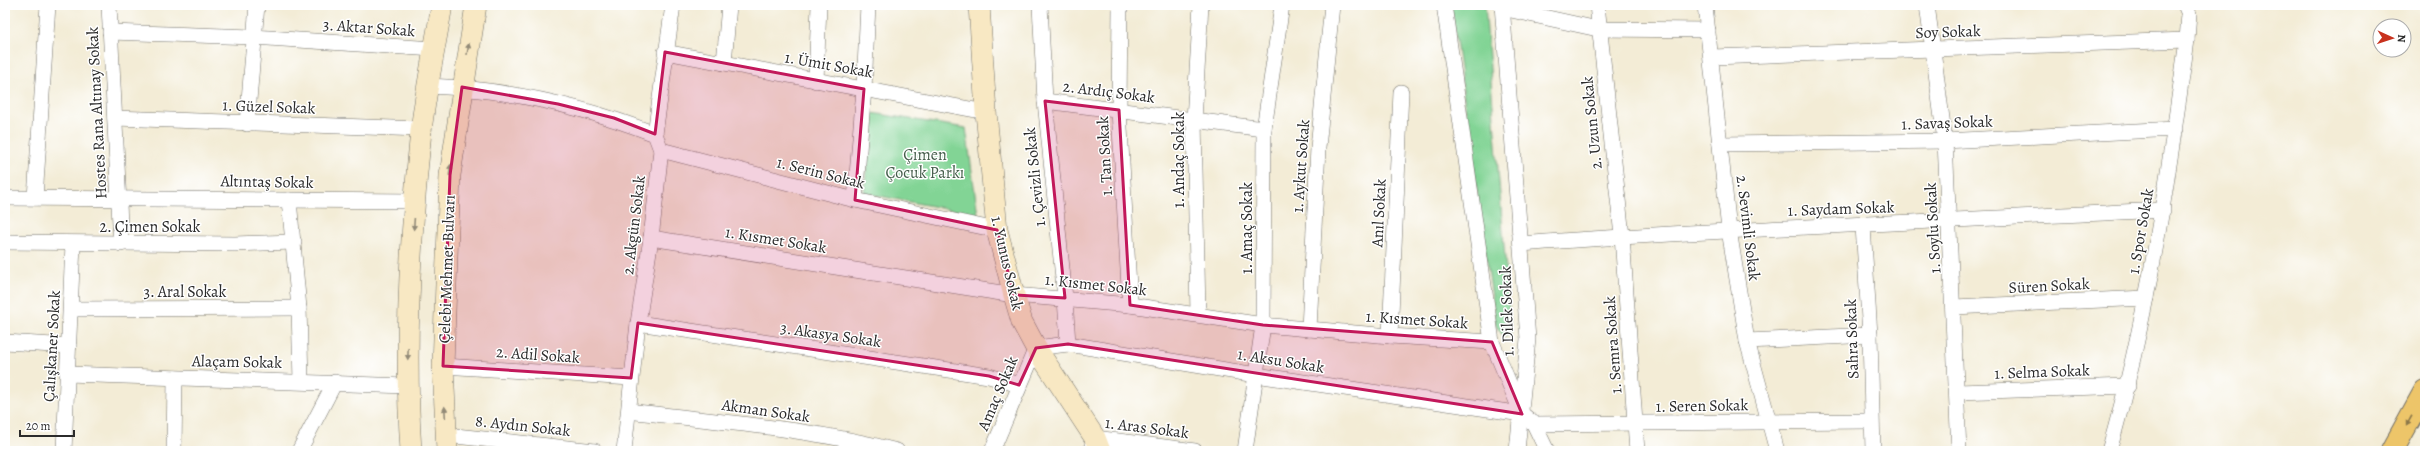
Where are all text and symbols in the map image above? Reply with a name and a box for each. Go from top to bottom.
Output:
street label: 3. Aktar Sokak [322,14,416,42]
north arrow [2372,18,2412,58]
street label: Soy Sokak [1915,20,1981,44]
street label: Hostes Rana Altınay Sokak [81,26,113,200]
text: N [2394,34,2409,43]
one-way arrow [465,43,471,55]
street label: 1. Ümit Sokak [783,46,875,84]
street label: 2. Ardıç Sokak [1062,75,1156,109]
street label: 2. Uzun Sokak [1576,75,1608,170]
street label: 1. Güzel Sokak [222,94,316,120]
street label: 1. Savaş Sokak [1901,110,1993,136]
street label: 1. Andaç Sokak [1168,112,1190,208]
street label: 1. Tan Sokak [1092,116,1118,196]
street label: 1. Aykut Sokak [1287,119,1315,214]
street label: 1. Çevizli Sokak [1019,126,1051,228]
park label: Çimen Çocuk Parkı [886,144,964,184]
street label: 1. Serin Sokak [774,151,867,195]
one-way arrow [447,164,453,176]
street label: Altıntaş Sokak [219,170,314,194]
street label: 2. Akgün Sokak [617,174,651,276]
street label: 2. Sevimli Sokak [1731,174,1765,282]
street label: Anıl Sokak [1366,178,1392,249]
street label: 1. Amaç Sokak [1236,182,1258,274]
street label: 1. Soylu Sokak [1920,182,1946,274]
street label: 1. Spor Sokak [2123,187,2159,276]
street label: Çelebi Mehmet Bulvarı [433,194,461,344]
street label: 1. Saydam Sokak [1787,196,1895,222]
street label: 1. Yunus Sokak [985,214,1029,313]
street label: 2. Çimen Sokak [99,216,201,238]
one-way arrow [411,218,418,230]
street label: 1. Kısmet Sokak [724,221,828,259]
street label: 1. Dilek Sokak [1494,265,1520,356]
street label: 1. Kısmet Sokak [1044,269,1148,301]
street label: Süren Sokak [2008,273,2090,299]
street label: 3. Aral Sokak [143,281,227,303]
street label: Çalışkaner Sokak [38,290,66,402]
street label: 1. Semra Sokak [1599,295,1627,394]
street label: Sahra Sokak [1840,299,1864,379]
street label: 1. Kısmet Sokak [1365,305,1469,335]
street label: 3. Akasya Sokak [779,317,883,353]
street label: 2. Adil Sokak [495,341,581,369]
street label: 1. Aksu Sokak [1236,343,1326,379]
one-way arrow [405,348,411,361]
street label: Alaçam Sokak [191,350,282,374]
street label: Amaç Sokak [972,353,1023,435]
street label: 1. Selma Sokak [1994,359,2090,385]
street label: Akman Sokak [719,394,811,428]
street label: 1. Seren Sokak [1655,394,1749,418]
one-way arrow [442,405,448,418]
street label: 8. Aydın Sokak [474,410,572,442]
scale bar [20,412,74,438]
street label: 1. Aras Sokak [1104,412,1190,444]
one-way arrow [2405,415,2412,427]
text: 20 m [26,418,50,434]

